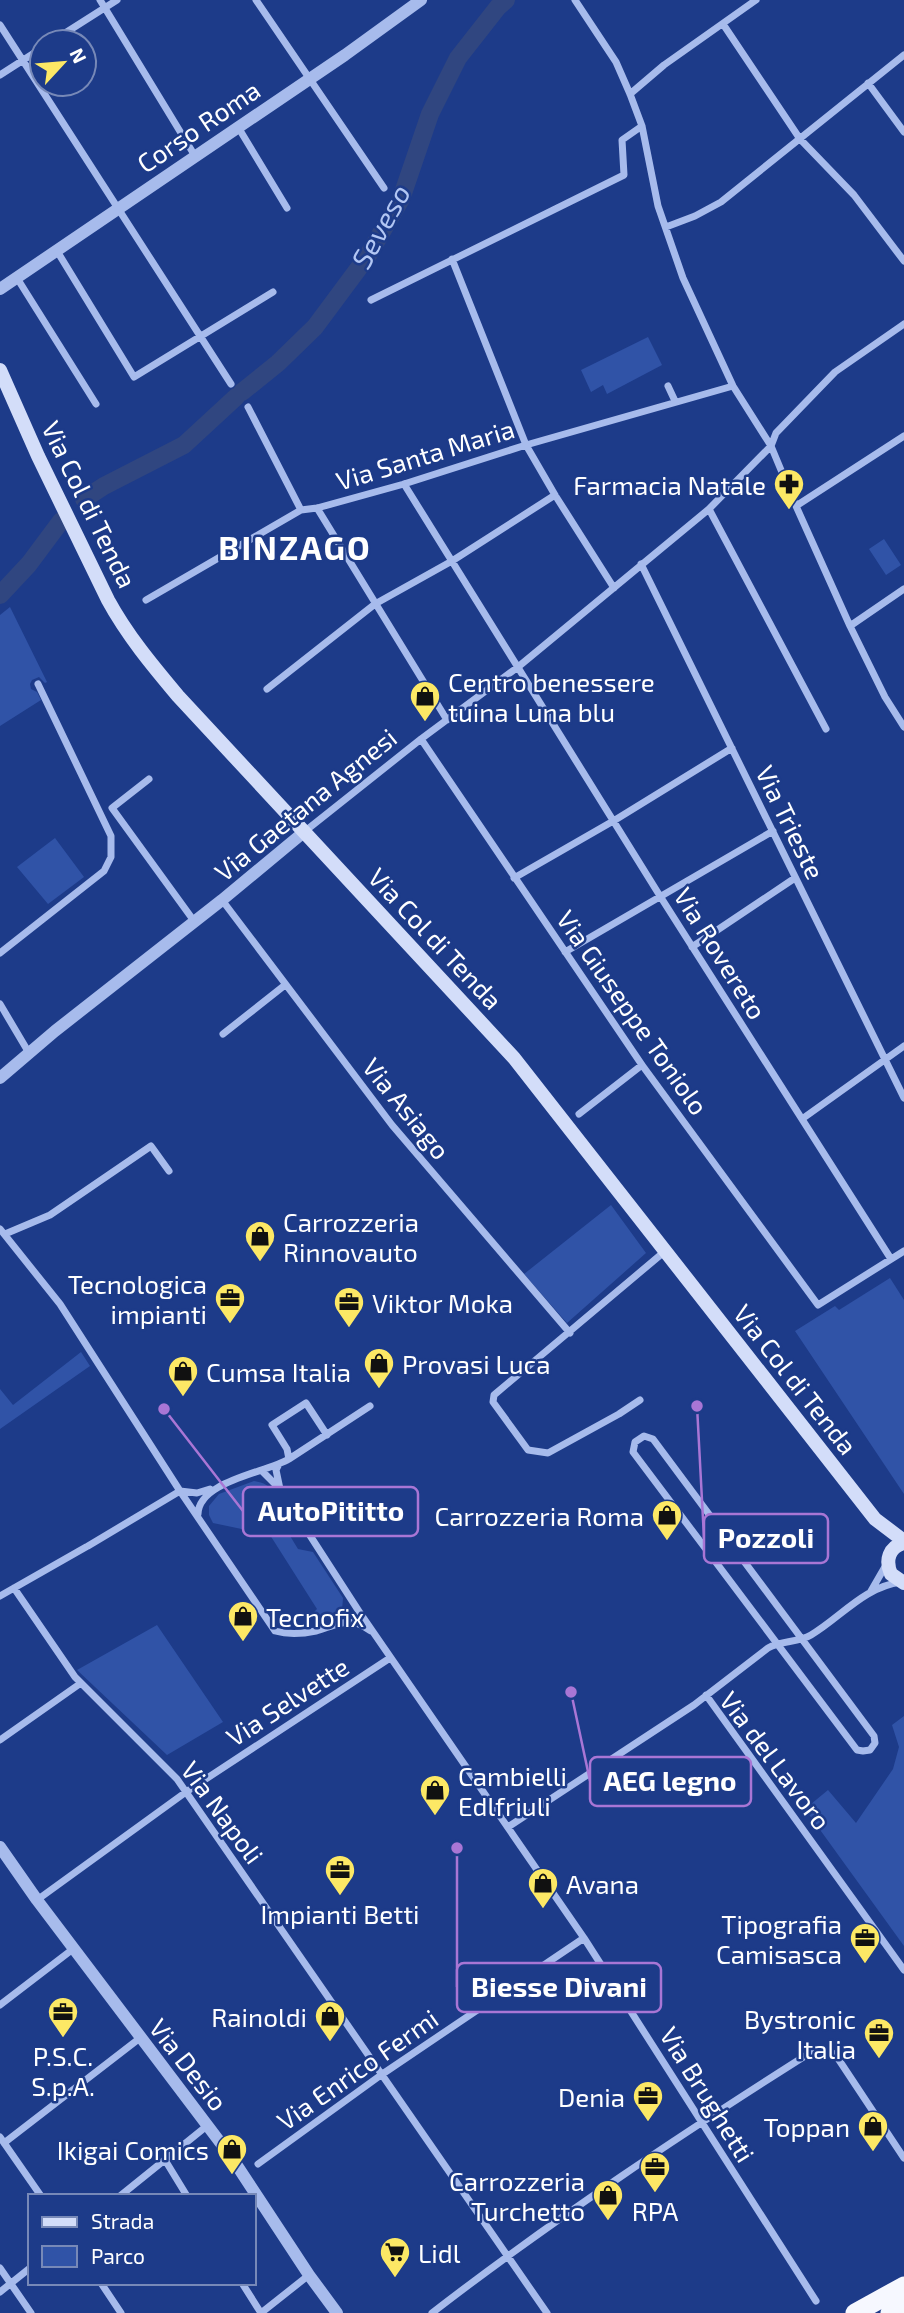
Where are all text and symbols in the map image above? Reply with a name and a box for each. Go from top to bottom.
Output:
north arrow [28,28,98,98]
text: N [65,44,92,67]
street label: Corso Roma [131,74,265,178]
water label: Seveso [343,178,417,274]
street label: Via Santa Maria [332,412,518,496]
street label: Via Col di Tenda [36,416,144,592]
pharmacy icon: Farmacia Natale [772,467,806,511]
place label: Farmacia Natale [573,469,766,500]
district label: BINZAGO [218,527,372,567]
place label: Centro benessere tuina Luna blu [448,666,655,727]
shop icon: Centro benessere tuina Luna blu [408,679,442,723]
street label: Via Gaetana Agnesi [208,721,402,887]
street label: Via Trieste [750,760,832,884]
street label: Via Col di Tenda [363,861,509,1015]
street label: Via Rovereto [668,882,774,1024]
street label: Via Giuseppe Toniolo [551,904,715,1120]
street label: Via Asiago [357,1051,457,1165]
place label: Carrozzeria Rinnovauto [283,1206,419,1267]
shop icon: Carrozzeria Rinnovauto [243,1219,277,1263]
place label: Tecnologica impianti [68,1268,207,1329]
office icon: Tecnologica impianti [213,1281,247,1325]
office icon: Viktor Moka [332,1285,366,1329]
place label: Viktor Moka [372,1287,513,1318]
street label: Via Col di Tenda [728,1298,864,1460]
shop icon: Provasi Luca [362,1346,396,1390]
place label: Provasi Luca [402,1348,551,1379]
shop icon: Cumsa Italia [166,1354,200,1398]
place label: Cumsa Italia [206,1356,351,1387]
callout: AutoPititto [243,1487,418,1536]
text: AutoPititto [258,1493,404,1527]
shop icon: Carrozzeria Roma [650,1498,684,1542]
place label: Carrozzeria Roma [434,1500,644,1531]
callout: Pozzoli [704,1514,828,1563]
text: Pozzoli [718,1520,814,1554]
shop icon: Tecnofix [226,1599,260,1643]
place label: Tecnofix [266,1601,364,1632]
street label: Via Selvette [220,1650,354,1752]
street label: Via del Lavoro [714,1685,838,1835]
street label: Via Napoli [175,1755,271,1869]
callout: AEG legno [590,1757,751,1806]
place label: Cambielli Edlfriuli [458,1760,567,1821]
text: AEG legno [603,1763,737,1797]
shop icon: Cambielli Edlfriuli [418,1773,452,1817]
office icon: Impianti Betti [323,1853,357,1897]
shop icon: Avana [526,1866,560,1910]
place label: Avana [566,1868,639,1899]
place label: Impianti Betti [261,1898,420,1929]
place label: Tipografia Camisasca [716,1908,842,1969]
office icon: Tipografia Camisasca [848,1921,882,1965]
callout: Biesse Divani [457,1963,661,2012]
text: Biesse Divani [471,1969,647,2003]
office icon: P.S.C. S.p.A. [46,1995,80,2039]
shop icon: Rainoldi [313,1999,347,2043]
place label: Rainoldi [211,2001,307,2032]
street label: Via Enrico Fermi [271,2002,443,2136]
place label: Bystronic Italia [744,2003,856,2064]
street label: Via Desio [144,2012,234,2116]
office icon: Bystronic Italia [862,2016,896,2060]
street label: Via Brughetti [654,2021,762,2167]
place label: P.S.C. S.p.A. [31,2040,95,2101]
office icon: Denia [631,2079,665,2123]
place label: Denia [558,2081,625,2112]
shop icon: Toppan [856,2109,890,2153]
place label: Toppan [763,2111,850,2142]
shop icon: Ikigai Comics [215,2132,249,2176]
place label: Ikigai Comics [57,2134,209,2165]
office icon: RPA [638,2150,672,2194]
place label: Carrozzeria Turchetto [449,2165,585,2226]
shop icon: Carrozzeria Turchetto [591,2178,625,2222]
legend [28,2194,256,2285]
place label: RPA [632,2195,678,2226]
text: Strada [91,2208,154,2233]
supermarket icon: Lidl [378,2235,412,2279]
place label: Lidl [418,2237,461,2268]
text: Parco [91,2243,145,2268]

